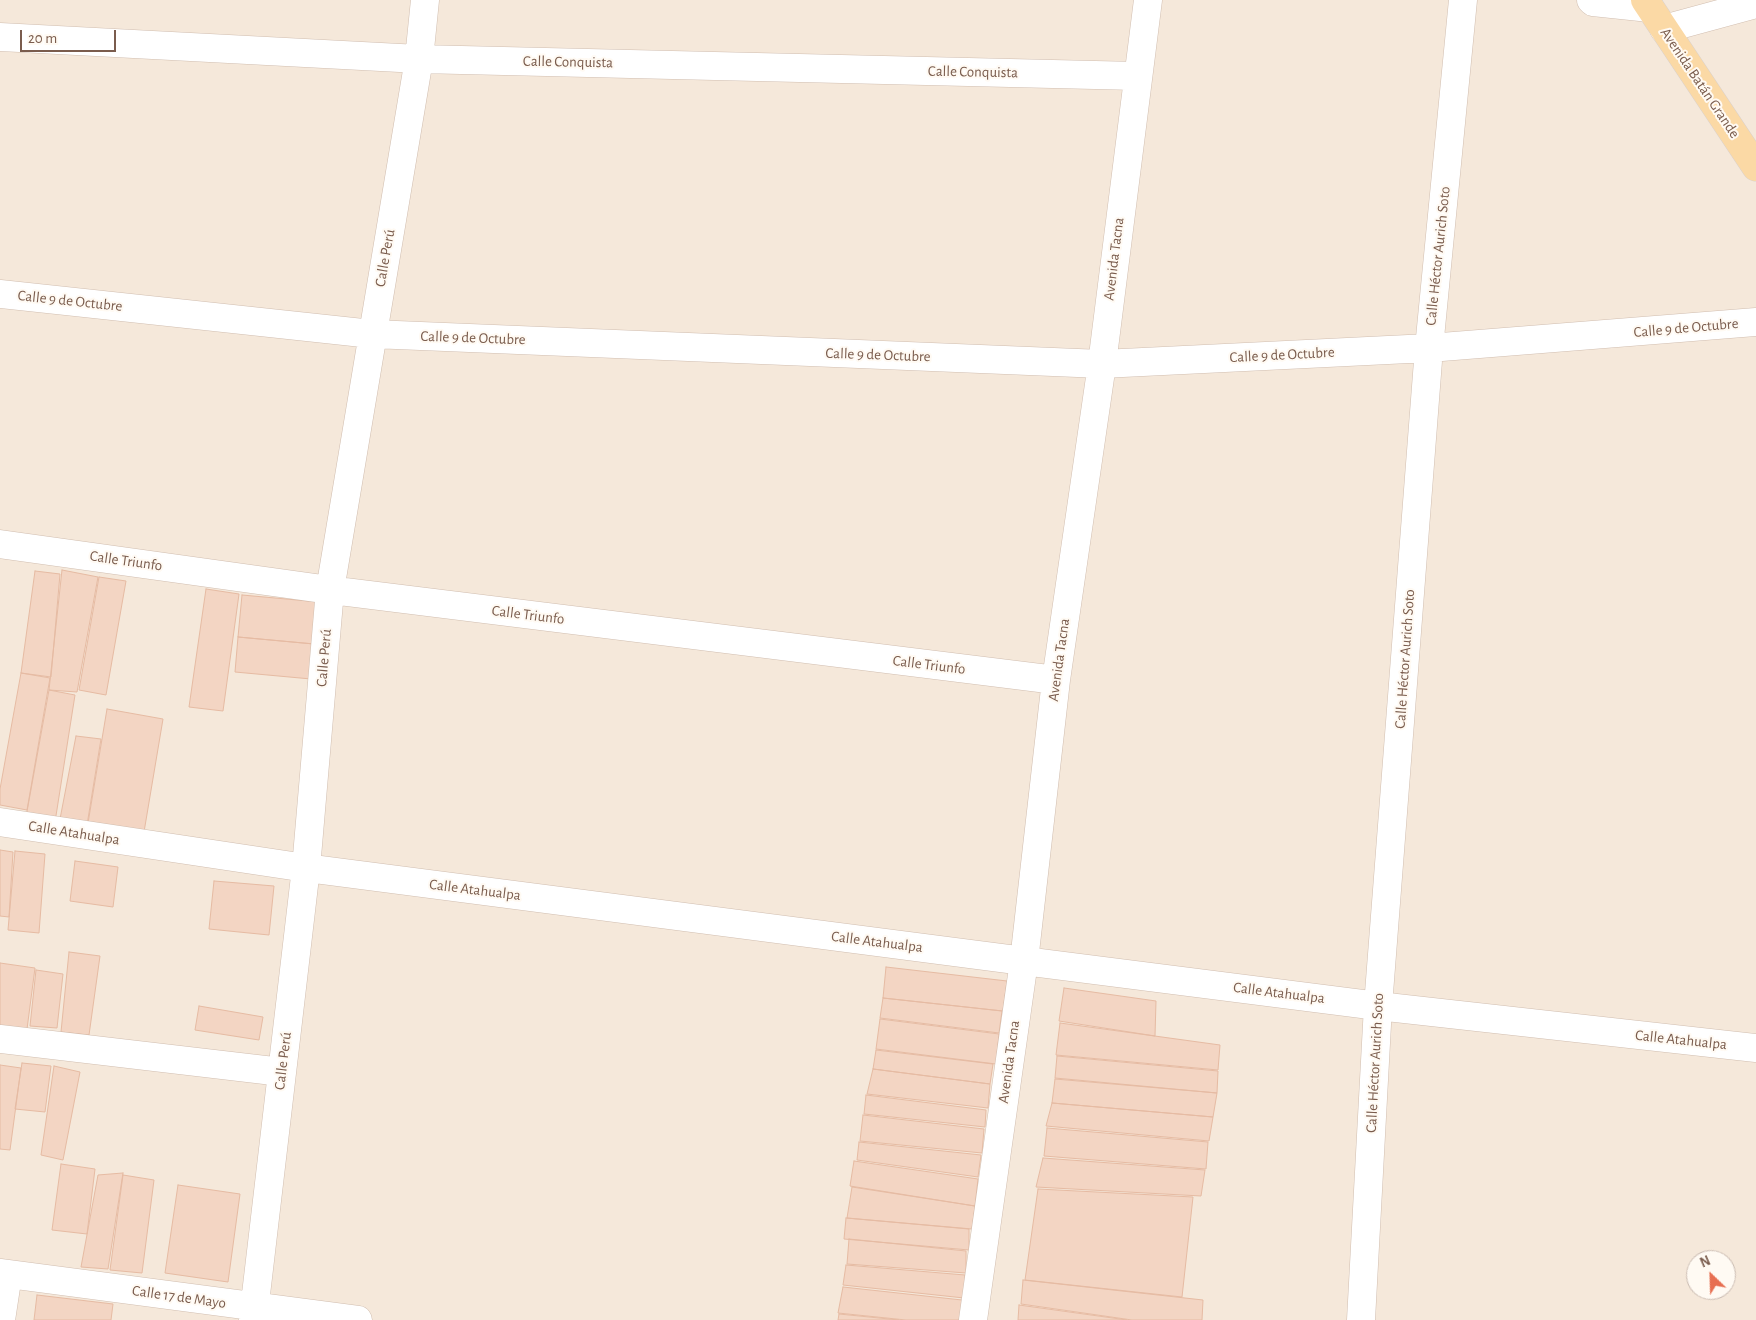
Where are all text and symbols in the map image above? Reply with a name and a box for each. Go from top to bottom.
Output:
scale bar [22,20,119,52]
street label: Avenida Batán Grande [1656,24,1744,142]
text: 20 m [28,31,57,46]
street label: Calle Conquista [523,52,613,72]
street label: Calle Conquista [928,62,1018,82]
street label: Calle Héctor Aurich Soto [1422,186,1454,326]
street label: Avenida Tacna [1100,216,1128,302]
street label: Calle Perú [371,228,399,288]
street label: Calle 9 de Octubre [17,287,123,315]
street label: Calle 9 de Octubre [1633,314,1739,342]
street label: Calle 9 de Octubre [420,327,526,349]
street label: Calle 9 de Octubre [1229,343,1335,367]
street label: Calle 9 de Octubre [825,344,931,366]
street label: Calle Triunfo [89,547,163,575]
street label: Calle Héctor Aurich Soto [1391,589,1419,729]
street label: Calle Triunfo [491,602,565,628]
street label: Avenida Tacna [1044,617,1074,703]
street label: Calle Perú [313,628,335,688]
street label: Calle Triunfo [892,652,966,678]
street label: Calle Atahualpa [27,817,121,849]
street label: Calle Atahualpa [428,875,522,905]
street label: Calle Atahualpa [830,927,924,957]
street label: Calle Atahualpa [1232,978,1326,1008]
street label: Calle Héctor Aurich Soto [1362,993,1388,1133]
street label: Avenida Tacna [994,1019,1024,1105]
street label: Calle Atahualpa [1634,1026,1728,1054]
street label: Calle Perú [271,1031,295,1091]
north arrow [1686,1250,1736,1300]
text: N [1698,1254,1713,1271]
street label: Calle 17 de Mayo [131,1282,227,1312]

